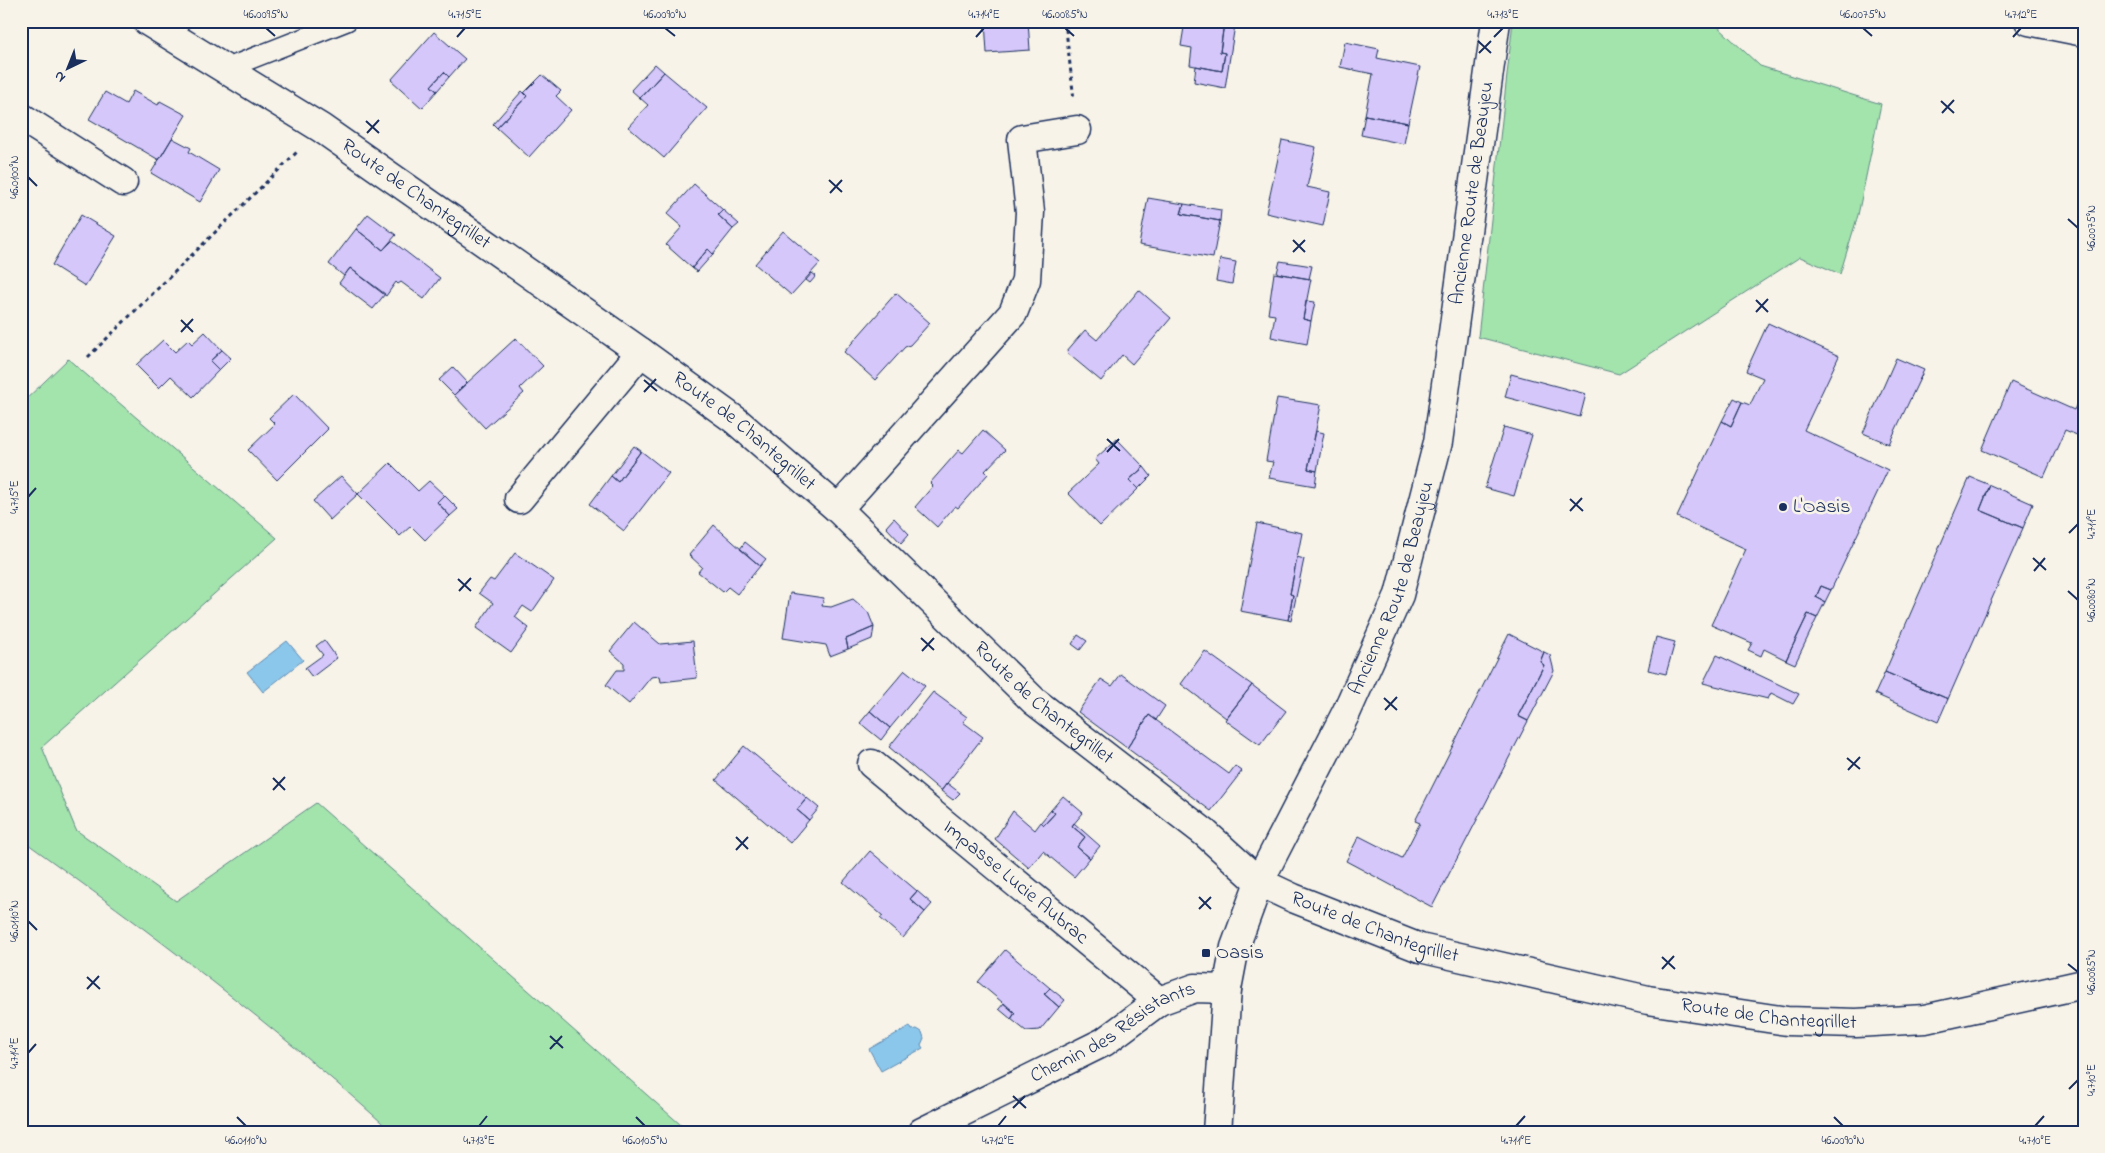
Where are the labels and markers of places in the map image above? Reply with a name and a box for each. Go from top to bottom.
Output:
place label: L'Oasis [1793,493,1850,522]
marker: L'Oasis [1777,501,1789,513]
place label: Oasis [1216,939,1264,968]
marker: Oasis [1200,947,1212,959]

